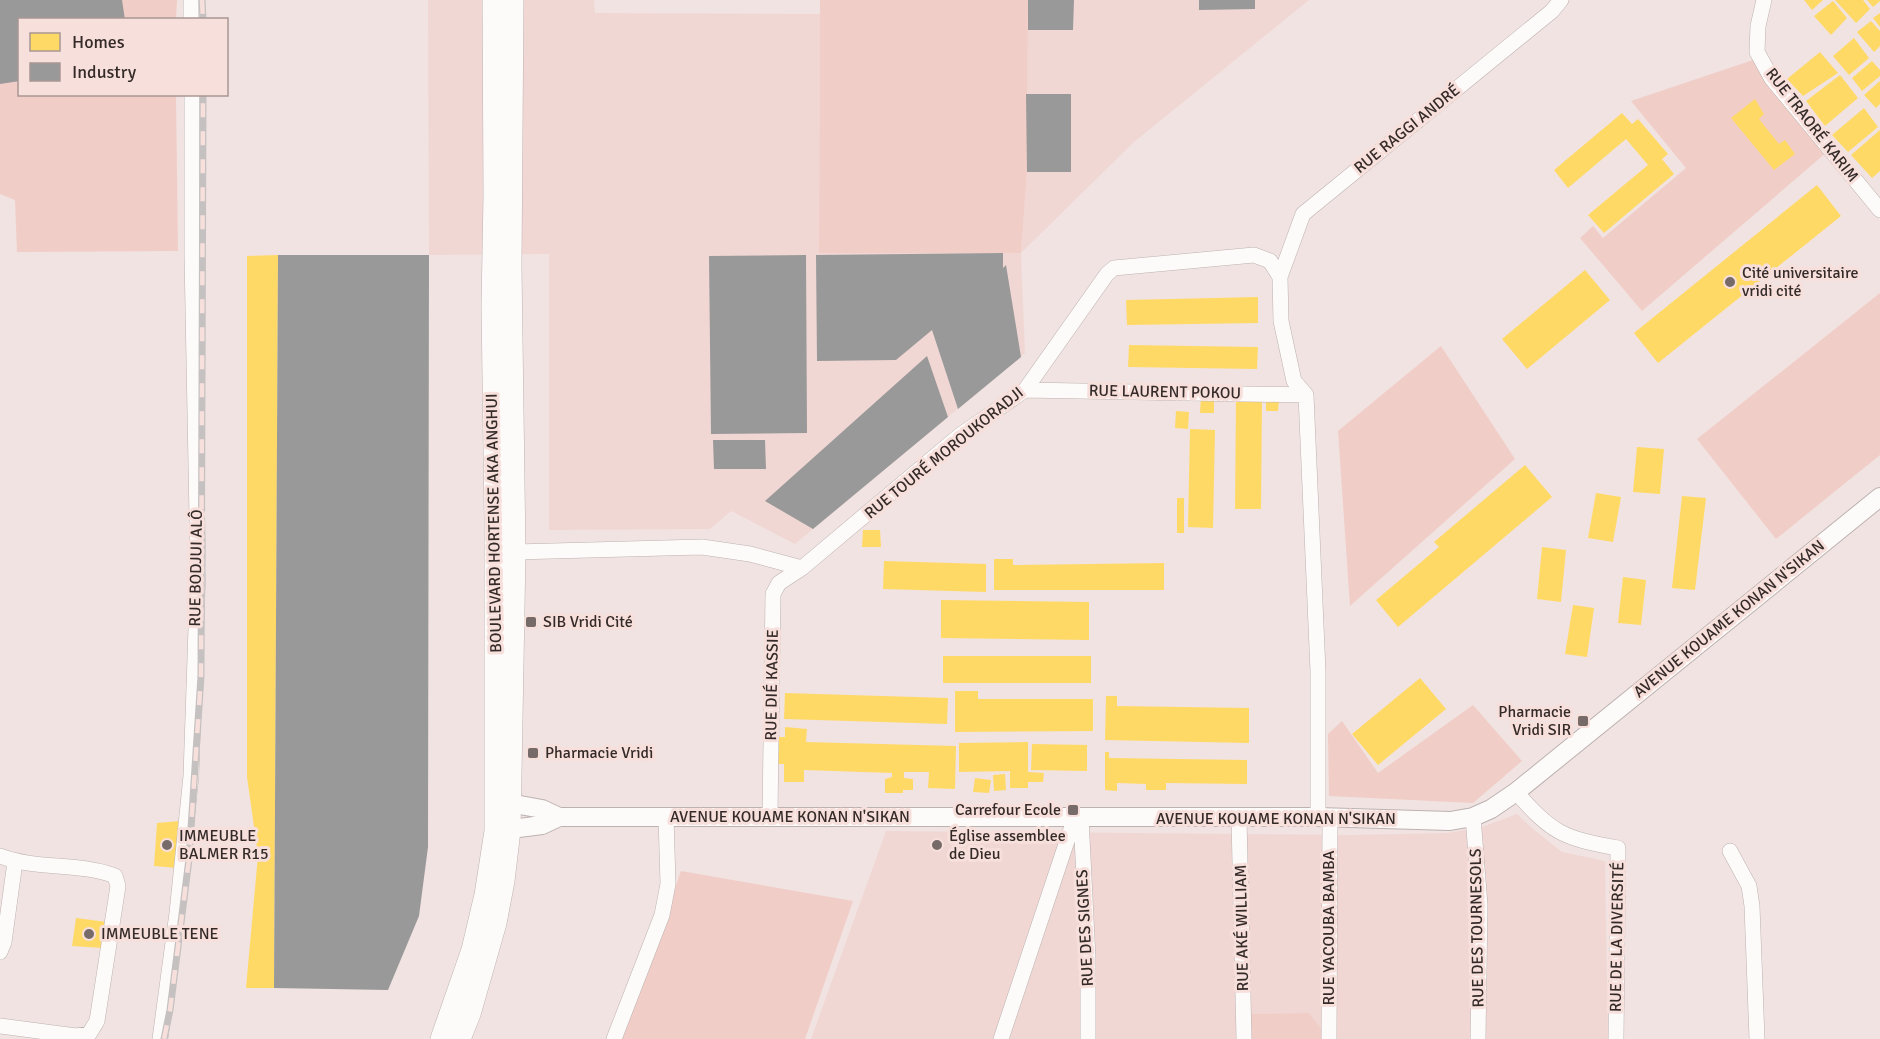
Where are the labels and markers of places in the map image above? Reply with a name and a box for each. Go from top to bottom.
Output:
place label: Cité universitaire vridi cité [1742,263,1858,301]
marker: Cité universitaire vridi cité [1723,275,1737,289]
place label: SIB Vridi Cité [543,612,633,632]
marker: SIB Vridi Cité [524,615,538,629]
place label: Pharmacie Vridi SIR [1498,702,1571,740]
marker: Pharmacie Vridi SIR [1576,714,1590,728]
place label: Pharmacie Vridi [545,743,653,763]
marker: Pharmacie Vridi [526,746,540,760]
place label: Carrefour Ecole [955,800,1061,820]
marker: Carrefour Ecole [1066,803,1080,817]
place label: IMMEUBLE BALMER R15 [179,826,269,864]
place label: Église assemblee de Dieu [949,826,1066,864]
marker: IMMEUBLE BALMER R15 [160,838,174,852]
marker: Église assemblee de Dieu [930,838,944,852]
place label: IMMEUBLE TENE [101,924,219,944]
marker: IMMEUBLE TENE [82,927,96,941]

